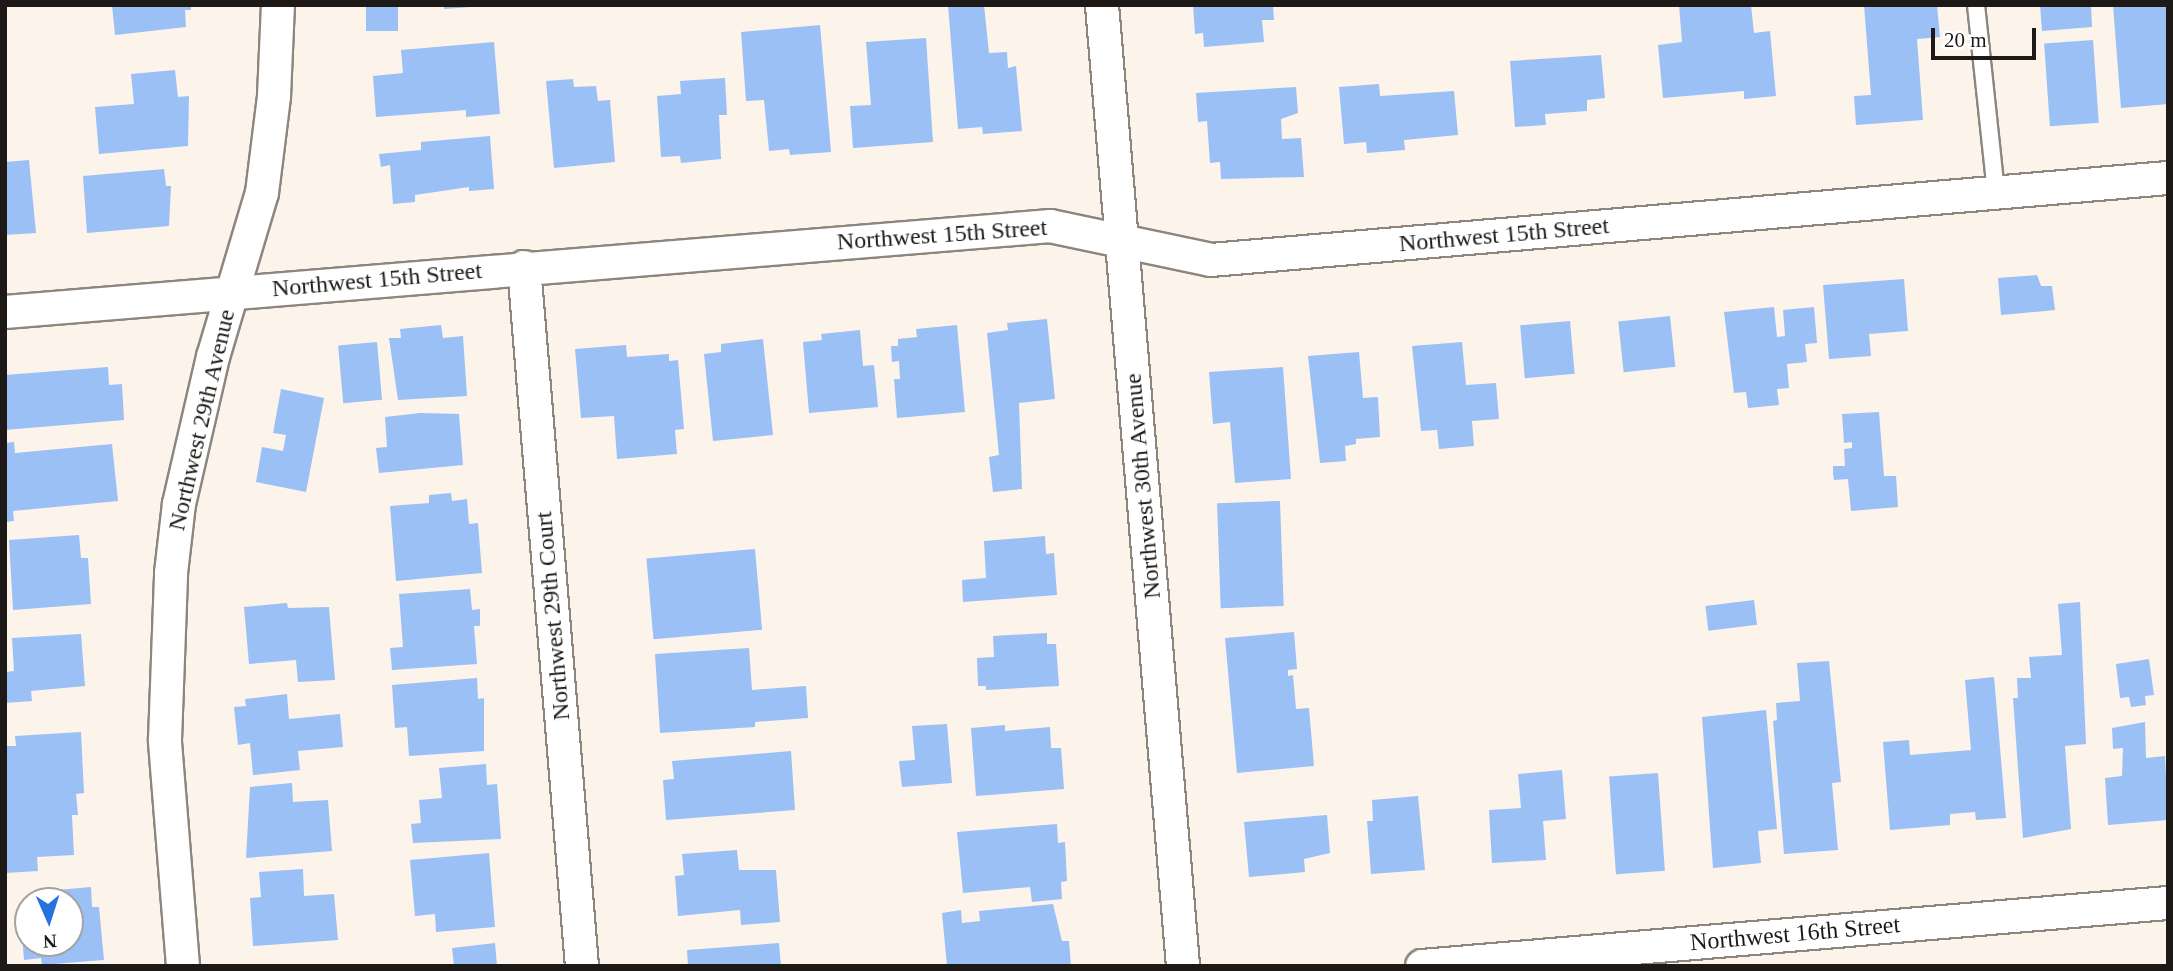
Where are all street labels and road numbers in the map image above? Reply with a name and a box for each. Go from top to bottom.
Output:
street label: Northwest 15th Street [1398,211,1610,259]
street label: Northwest 15th Street [836,213,1048,257]
street label: Northwest 15th Street [271,256,483,304]
street label: Northwest 29th Avenue [162,306,242,534]
street label: Northwest 30th Avenue [1119,371,1167,601]
street label: Northwest 29th Court [530,510,576,722]
street label: Northwest 16th Street [1689,910,1901,958]

